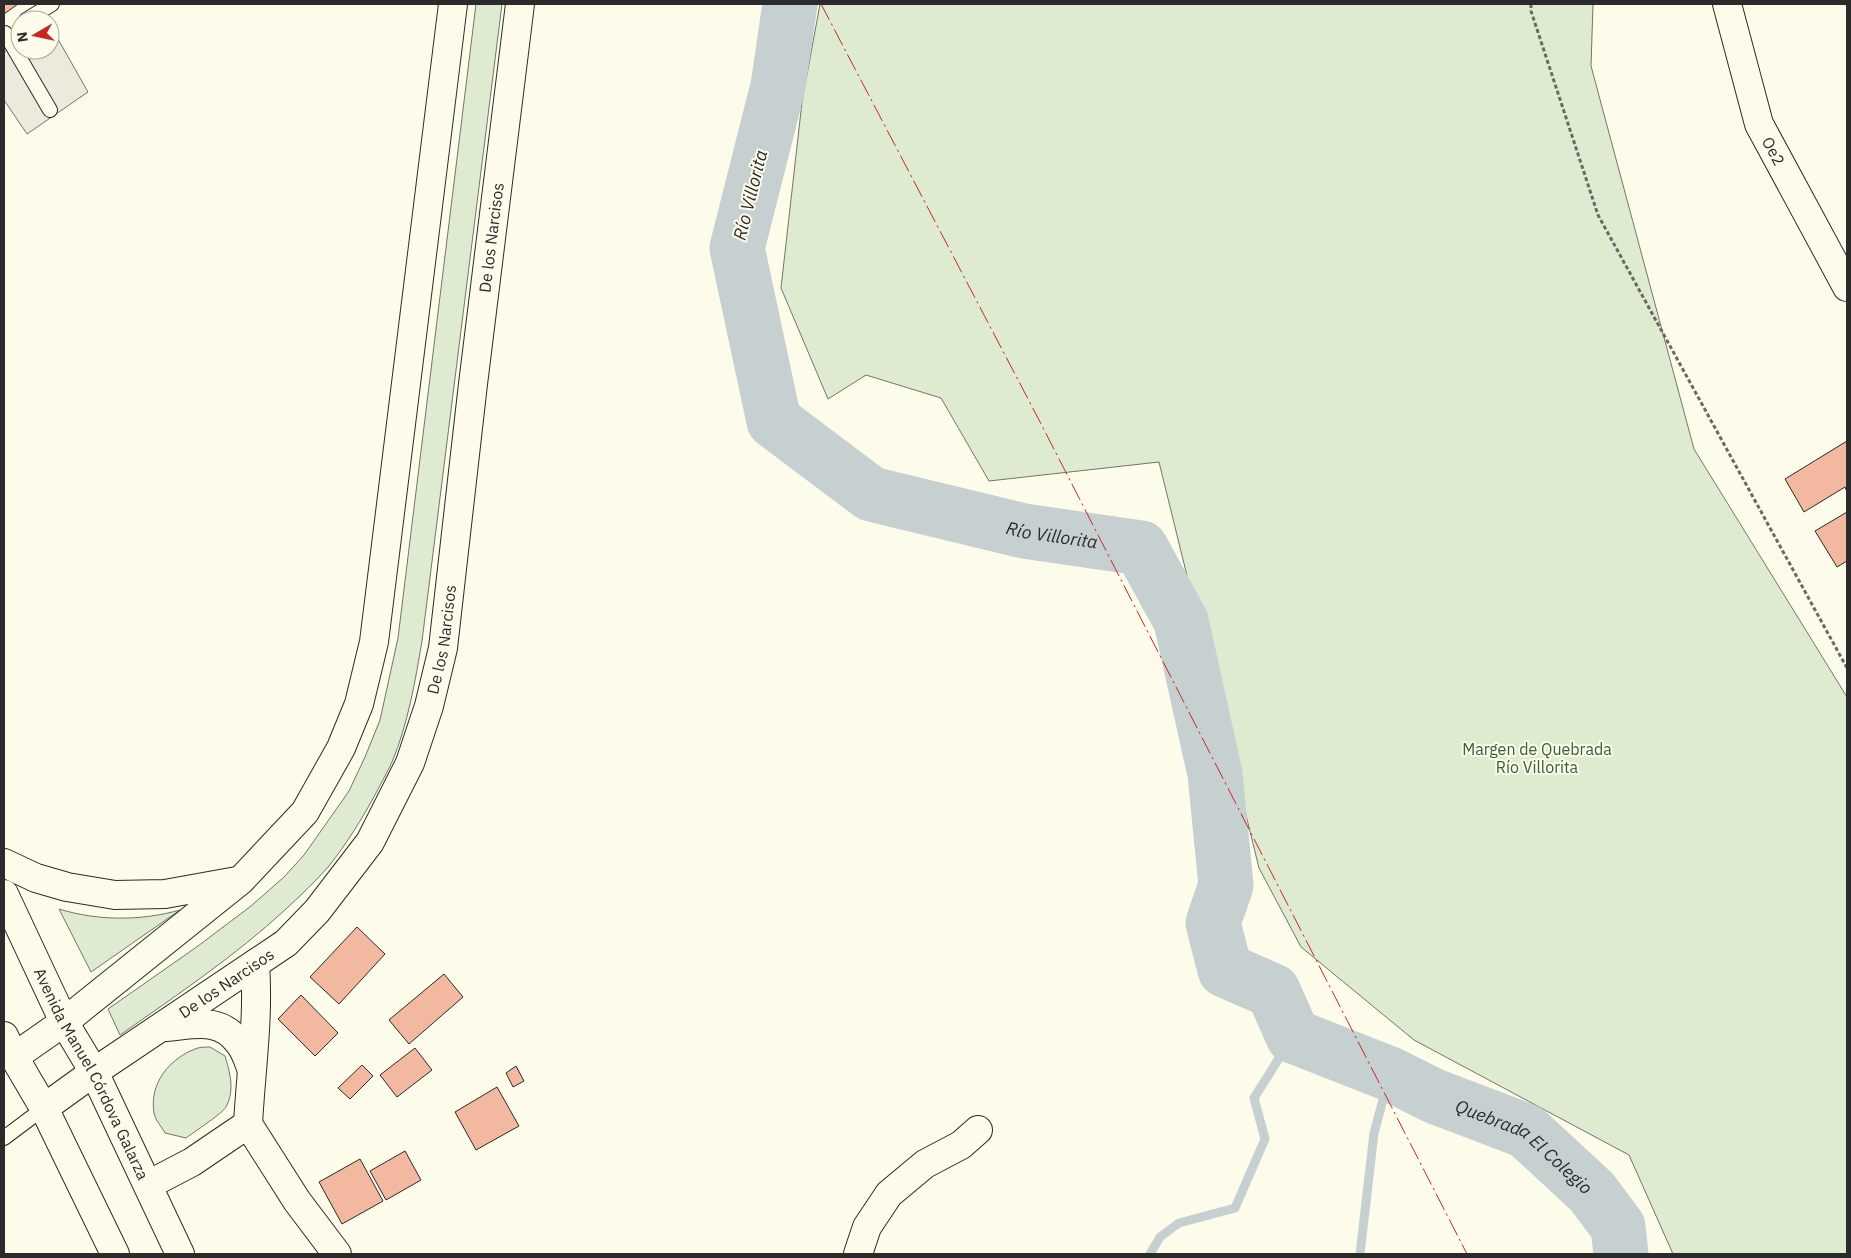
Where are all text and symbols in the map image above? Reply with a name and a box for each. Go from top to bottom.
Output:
north arrow [10,10,60,60]
text: N [12,31,32,43]
street label: Oe2 [1758,133,1789,169]
water label: Río Villorita [728,147,772,243]
street label: De los Narcisos [474,182,508,294]
water label: Río Villorita [1004,516,1099,553]
street label: De los Narcisos [422,584,460,696]
park label: Margen de Quebrada Río Villorita [1462,739,1612,777]
street label: De los Narcisos [175,944,278,1022]
street label: Avenida Manuel Córdova Galarza [30,964,154,1183]
water label: Quebrada El Colegio [1452,1094,1598,1199]

